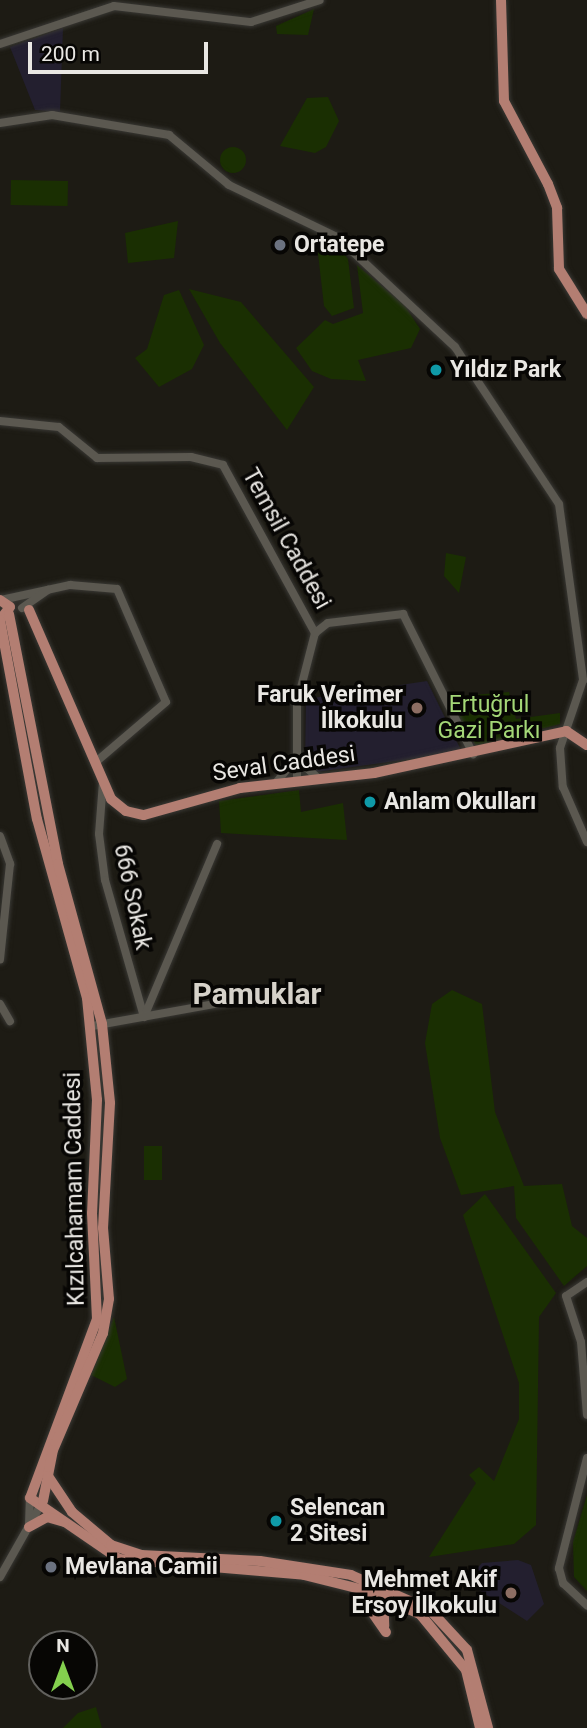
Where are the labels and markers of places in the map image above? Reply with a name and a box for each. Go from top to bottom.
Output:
place label: Ortatepe [294,231,384,259]
marker: Ortatepe [272,237,288,253]
place label: Yıldız Park [450,356,561,384]
marker: Yıldız Park [428,362,444,378]
place label: Faruk Verimer İlkokulu [257,681,403,735]
marker: Faruk Verimer İlkokulu [409,700,425,716]
place label: Anlam Okulları [384,788,536,816]
marker: Anlam Okulları [362,794,378,810]
place label: Selencan 2 Sitesi [290,1494,385,1548]
marker: Selencan 2 Sitesi [268,1513,284,1529]
place label: Mevlana Camii [65,1553,218,1581]
marker: Mevlana Camii [43,1559,59,1575]
place label: Mehmet Akif Ersoy İlkokulu [351,1566,497,1620]
marker: Mehmet Akif Ersoy İlkokulu [503,1585,519,1601]

